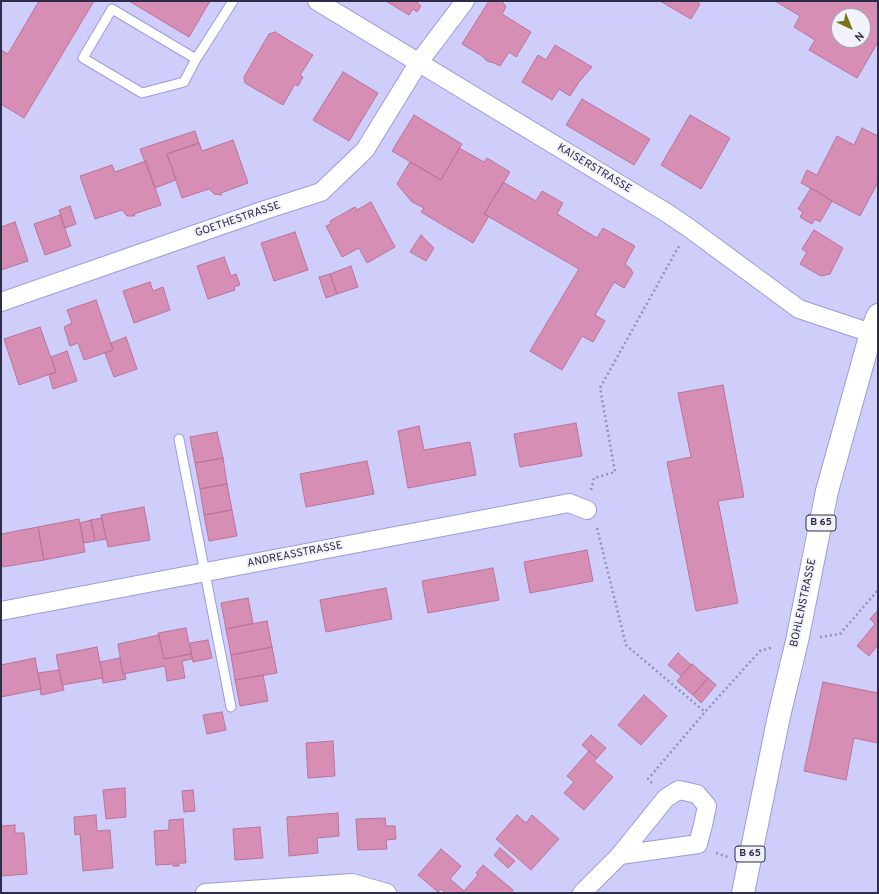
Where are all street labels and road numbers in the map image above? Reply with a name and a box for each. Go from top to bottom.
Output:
street label: KAISERSTRASSE [554,142,634,196]
street label: GOETHESTRASSE [194,199,282,241]
road number: B 65 [806,515,836,531]
street label: ANDREASSTRASSE [246,539,344,571]
street label: BOHLENSTRASSE [788,558,820,648]
road number: B 65 [735,846,765,862]

